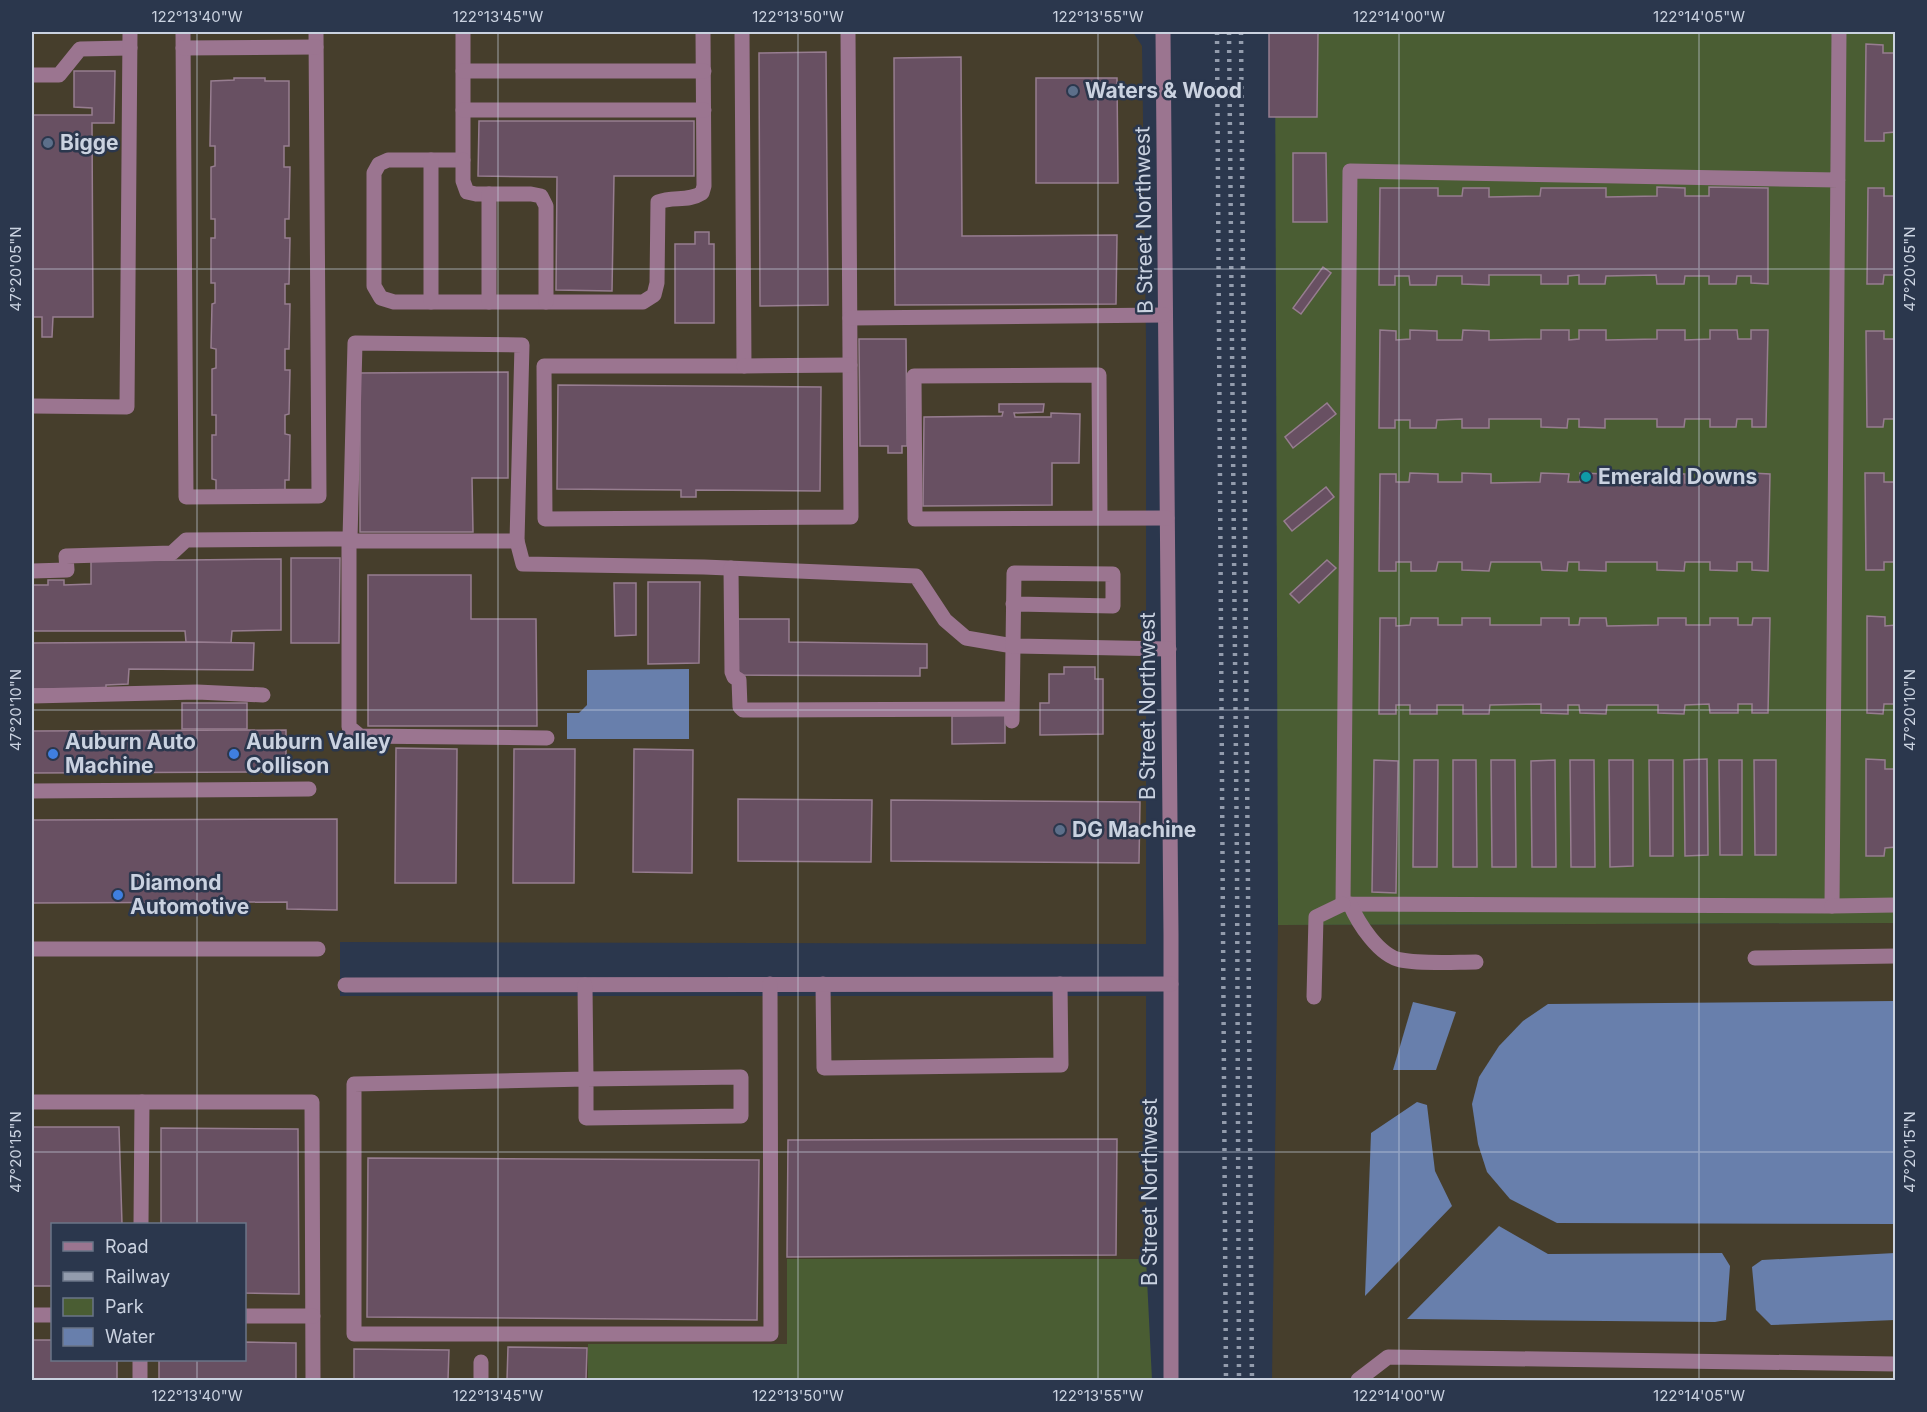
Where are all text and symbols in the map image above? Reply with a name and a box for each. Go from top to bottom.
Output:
text: 122°13'40"W [151,7,243,26]
text: 122°13'45"W [453,7,544,26]
text: 122°13'50"W [752,7,844,26]
text: 122°13'55"W [1052,7,1144,26]
text: 122°14'00"W [1353,7,1445,26]
text: 122°14'05"W [1653,7,1745,26]
place label: Waters & Wood [1085,78,1242,103]
marker: Waters & Wood [1066,84,1080,98]
street label: B Street Northwest [1129,126,1158,314]
place label: Bigge [60,130,119,155]
marker: Bigge [41,136,55,150]
text: 47°20'05"N [6,227,25,312]
text: 47°20'05"N [1900,227,1919,312]
place label: Emerald Downs [1598,464,1757,489]
marker: Emerald Downs [1579,470,1593,484]
street label: B Street Northwest [1135,612,1160,800]
text: 47°20'10"N [6,669,25,751]
text: 47°20'10"N [1900,669,1919,751]
place label: Auburn Auto Machine [65,729,196,778]
place label: Auburn Valley Collison [246,729,391,778]
marker: Auburn Auto Machine [46,747,60,761]
marker: Auburn Valley Collison [227,747,241,761]
place label: DG Machine [1072,817,1196,842]
marker: DG Machine [1053,823,1067,837]
place label: Diamond Automotive [130,870,249,919]
marker: Diamond Automotive [111,888,125,902]
street label: B Street Northwest [1137,1098,1162,1286]
text: 47°20'15"N [6,1111,25,1193]
text: 47°20'15"N [1900,1111,1919,1193]
legend [51,1223,246,1361]
text: Road [105,1236,148,1257]
text: Railway [105,1266,170,1287]
text: Park [105,1296,144,1317]
text: Water [105,1326,155,1347]
text: 122°13'40"W [151,1386,243,1405]
text: 122°13'45"W [453,1386,544,1405]
text: 122°13'50"W [752,1386,844,1405]
text: 122°13'55"W [1052,1386,1144,1405]
text: 122°14'00"W [1353,1386,1445,1405]
text: 122°14'05"W [1653,1386,1745,1405]

